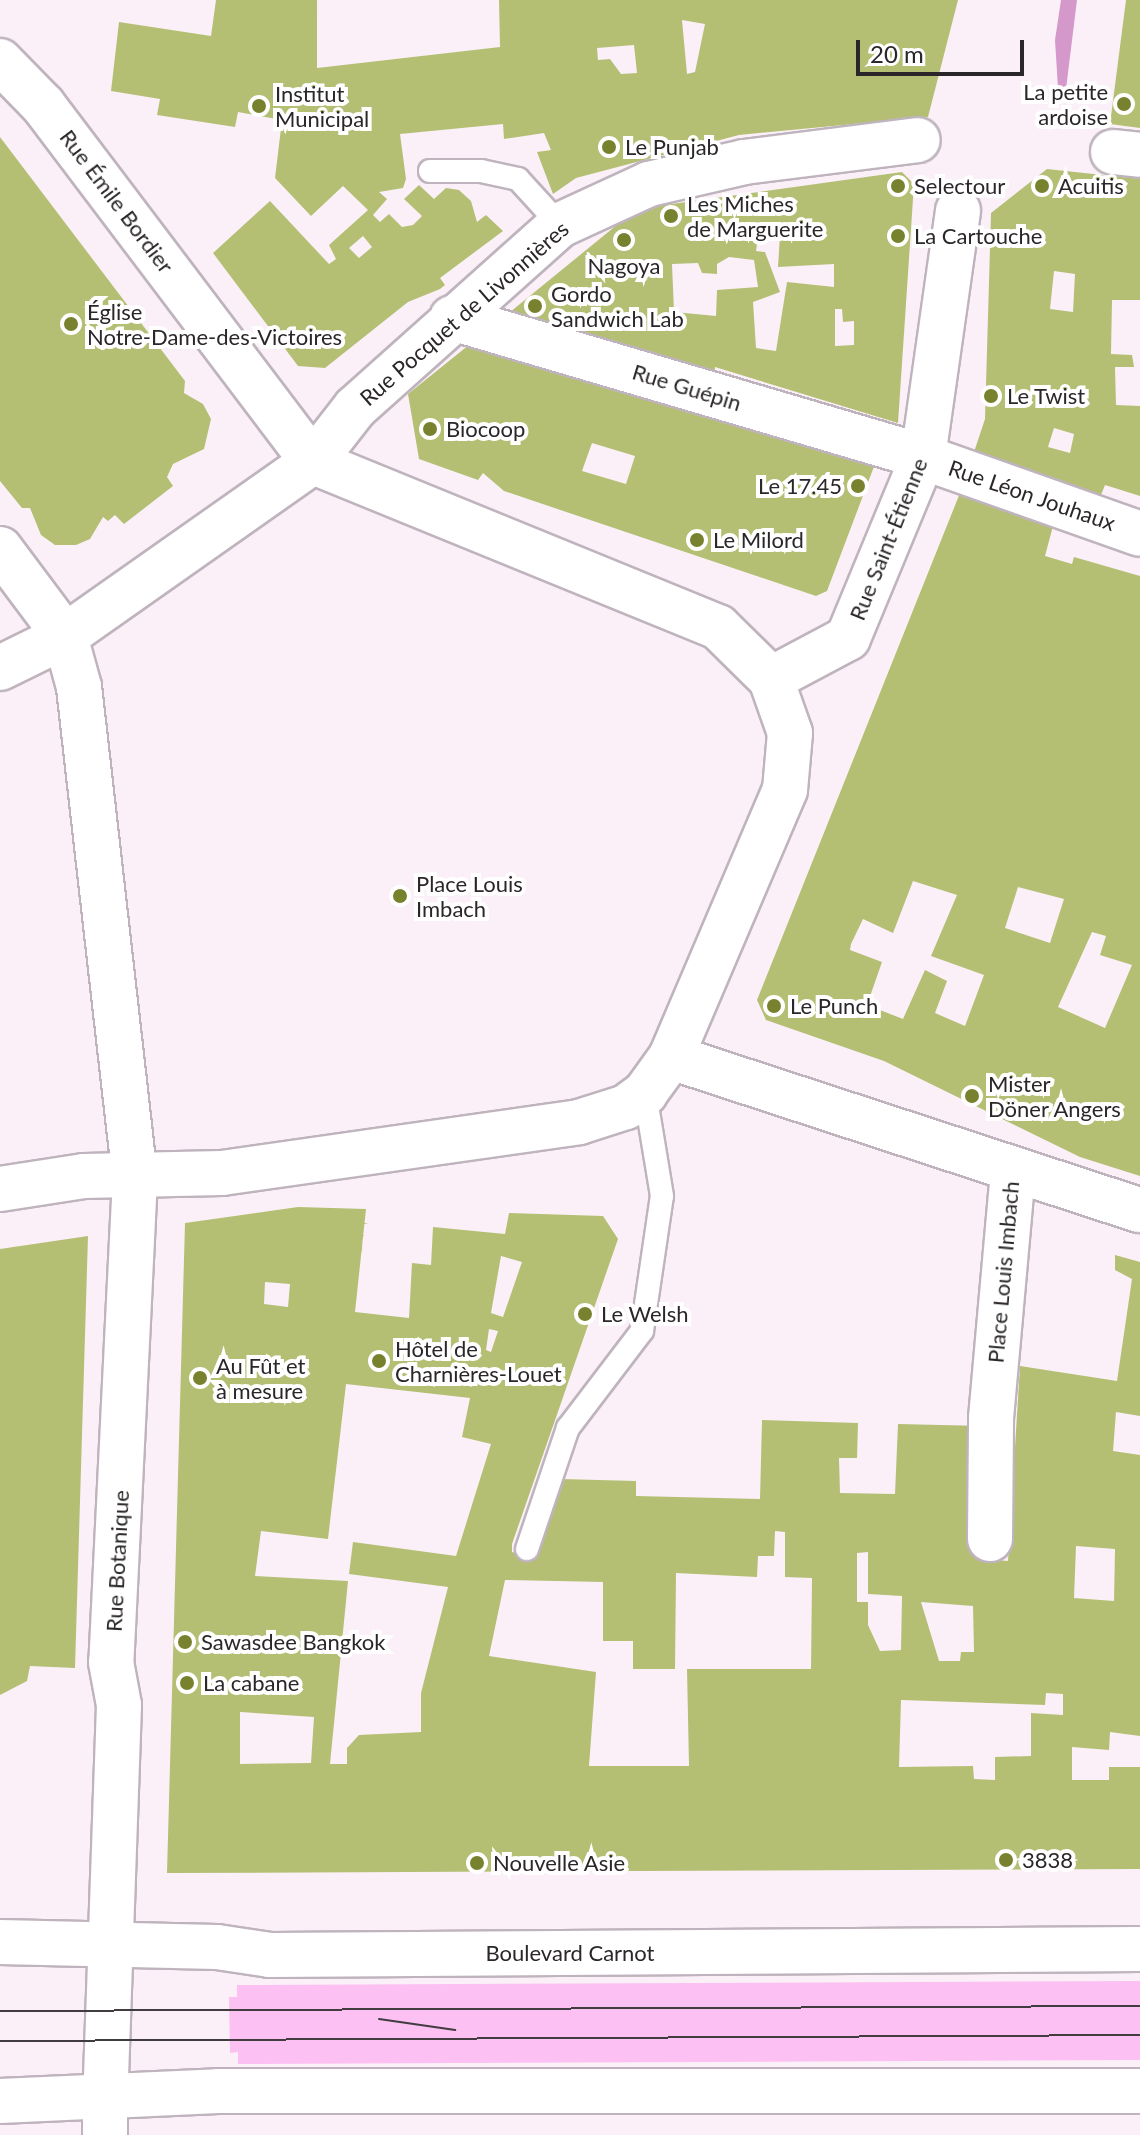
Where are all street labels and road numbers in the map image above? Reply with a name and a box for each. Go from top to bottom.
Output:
street label: Rue Émile Bordier [55,124,179,278]
street label: Rue Pocquet de Livonnières [354,215,574,411]
street label: Rue Guépin [629,358,745,416]
street label: Rue Saint-Étienne [843,454,933,624]
street label: Rue Léon Jouhaux [945,454,1119,536]
street label: Place Louis Imbach [982,1180,1024,1364]
street label: Rue Botanique [100,1490,134,1632]
street label: Boulevard Carnot [485,1940,655,1966]

